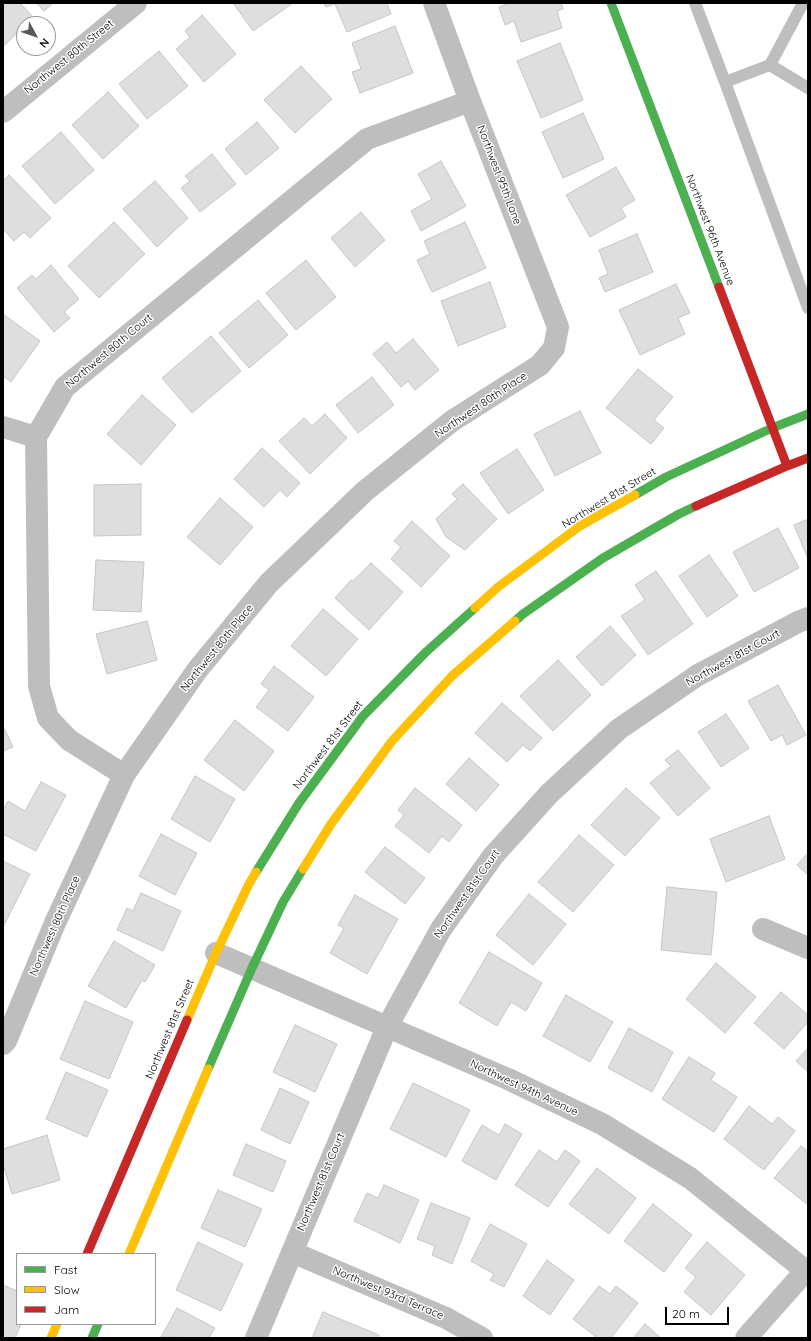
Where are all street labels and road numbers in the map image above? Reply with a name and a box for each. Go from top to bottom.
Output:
street label: Northwest 80th Street [22,17,116,97]
street label: Northwest 95th Lane [474,123,524,227]
street label: Northwest 96th Avenue [683,173,737,287]
street label: Northwest 80th Court [63,311,155,391]
street label: Northwest 80th Place [432,369,530,441]
street label: Northwest 81st Street [560,465,658,531]
street label: Northwest 80th Place [178,602,256,694]
street label: Northwest 81st Court [684,627,782,689]
street label: Northwest 81st Street [290,698,366,792]
street label: Northwest 81st Court [431,847,503,941]
street label: Northwest 80th Place [27,874,83,978]
street label: Northwest 81st Street [143,977,197,1081]
street label: Northwest 94th Avenue [468,1057,580,1119]
street label: Northwest 81st Court [294,1131,348,1233]
street label: Northwest 93rd Terrace [331,1264,445,1322]

